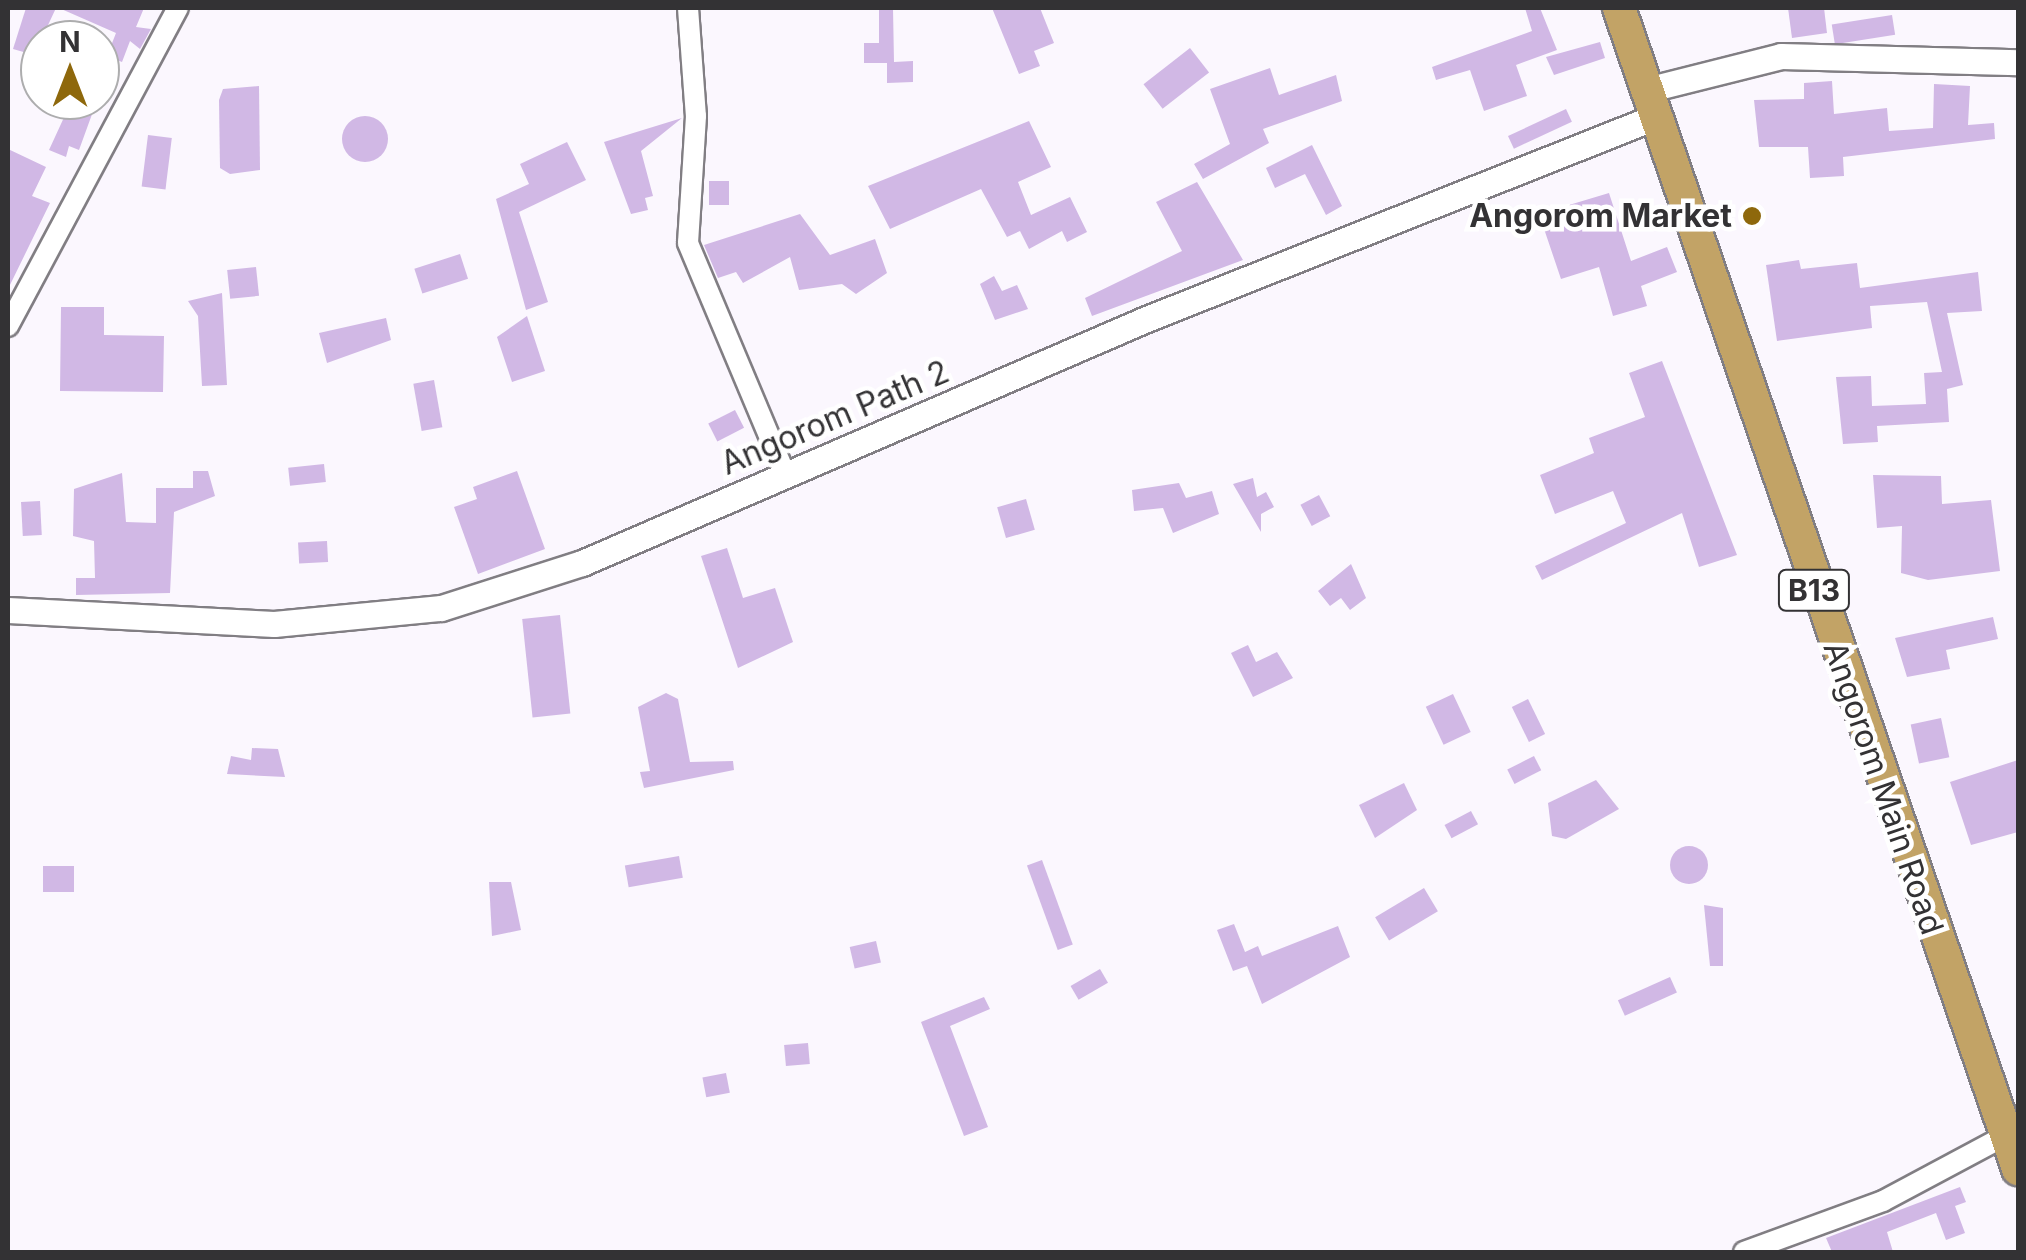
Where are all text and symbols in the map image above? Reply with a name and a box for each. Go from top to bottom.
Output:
north arrow [20,20,120,120]
text: N [59,25,81,59]
place label: Angorom Market [1469,197,1732,235]
marker: Angorom Market [1741,205,1763,227]
street label: Angorom Path 2 [715,353,955,483]
road number: B13 [1776,565,1852,615]
street label: Angorom Main Road [1815,636,1951,940]

